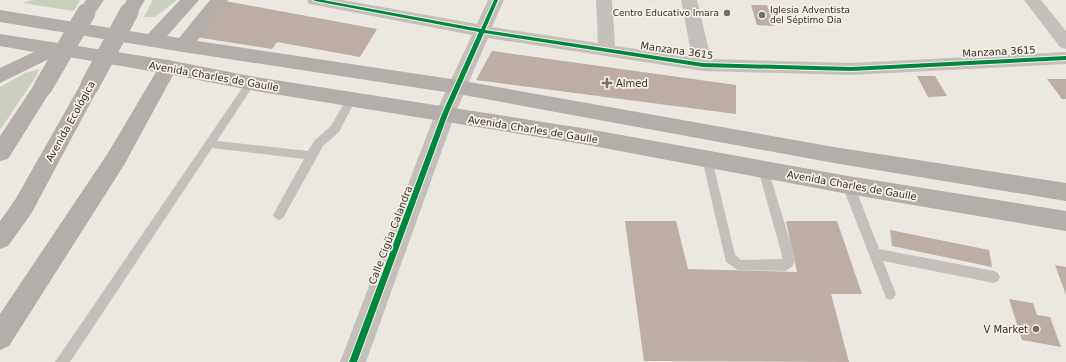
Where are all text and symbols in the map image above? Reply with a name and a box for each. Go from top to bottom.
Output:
place label: Iglesia Adventista del Séptimo Dia [770,5,850,25]
place label: Centro Educativo Imara [613,8,719,18]
marker: Centro Educativo Imara [722,8,732,18]
marker: Iglesia Adventista del Séptimo Dia [757,10,767,20]
street label: Manzana 3615 [640,40,714,61]
street label: Manzana 3615 [962,44,1036,59]
street label: Avenida Charles de Gaulle [148,60,280,93]
marker: Almed [601,77,613,89]
place label: Almed [616,78,648,89]
street label: Avenida Ecológica [44,79,97,164]
street label: Avenida Charles de Gaulle [467,114,599,145]
street label: Avenida Charles de Gaulle [786,169,918,202]
street label: Calle Cigüa Calandra [367,184,414,286]
place label: V Market [984,324,1028,335]
marker: V Market [1031,324,1041,334]

